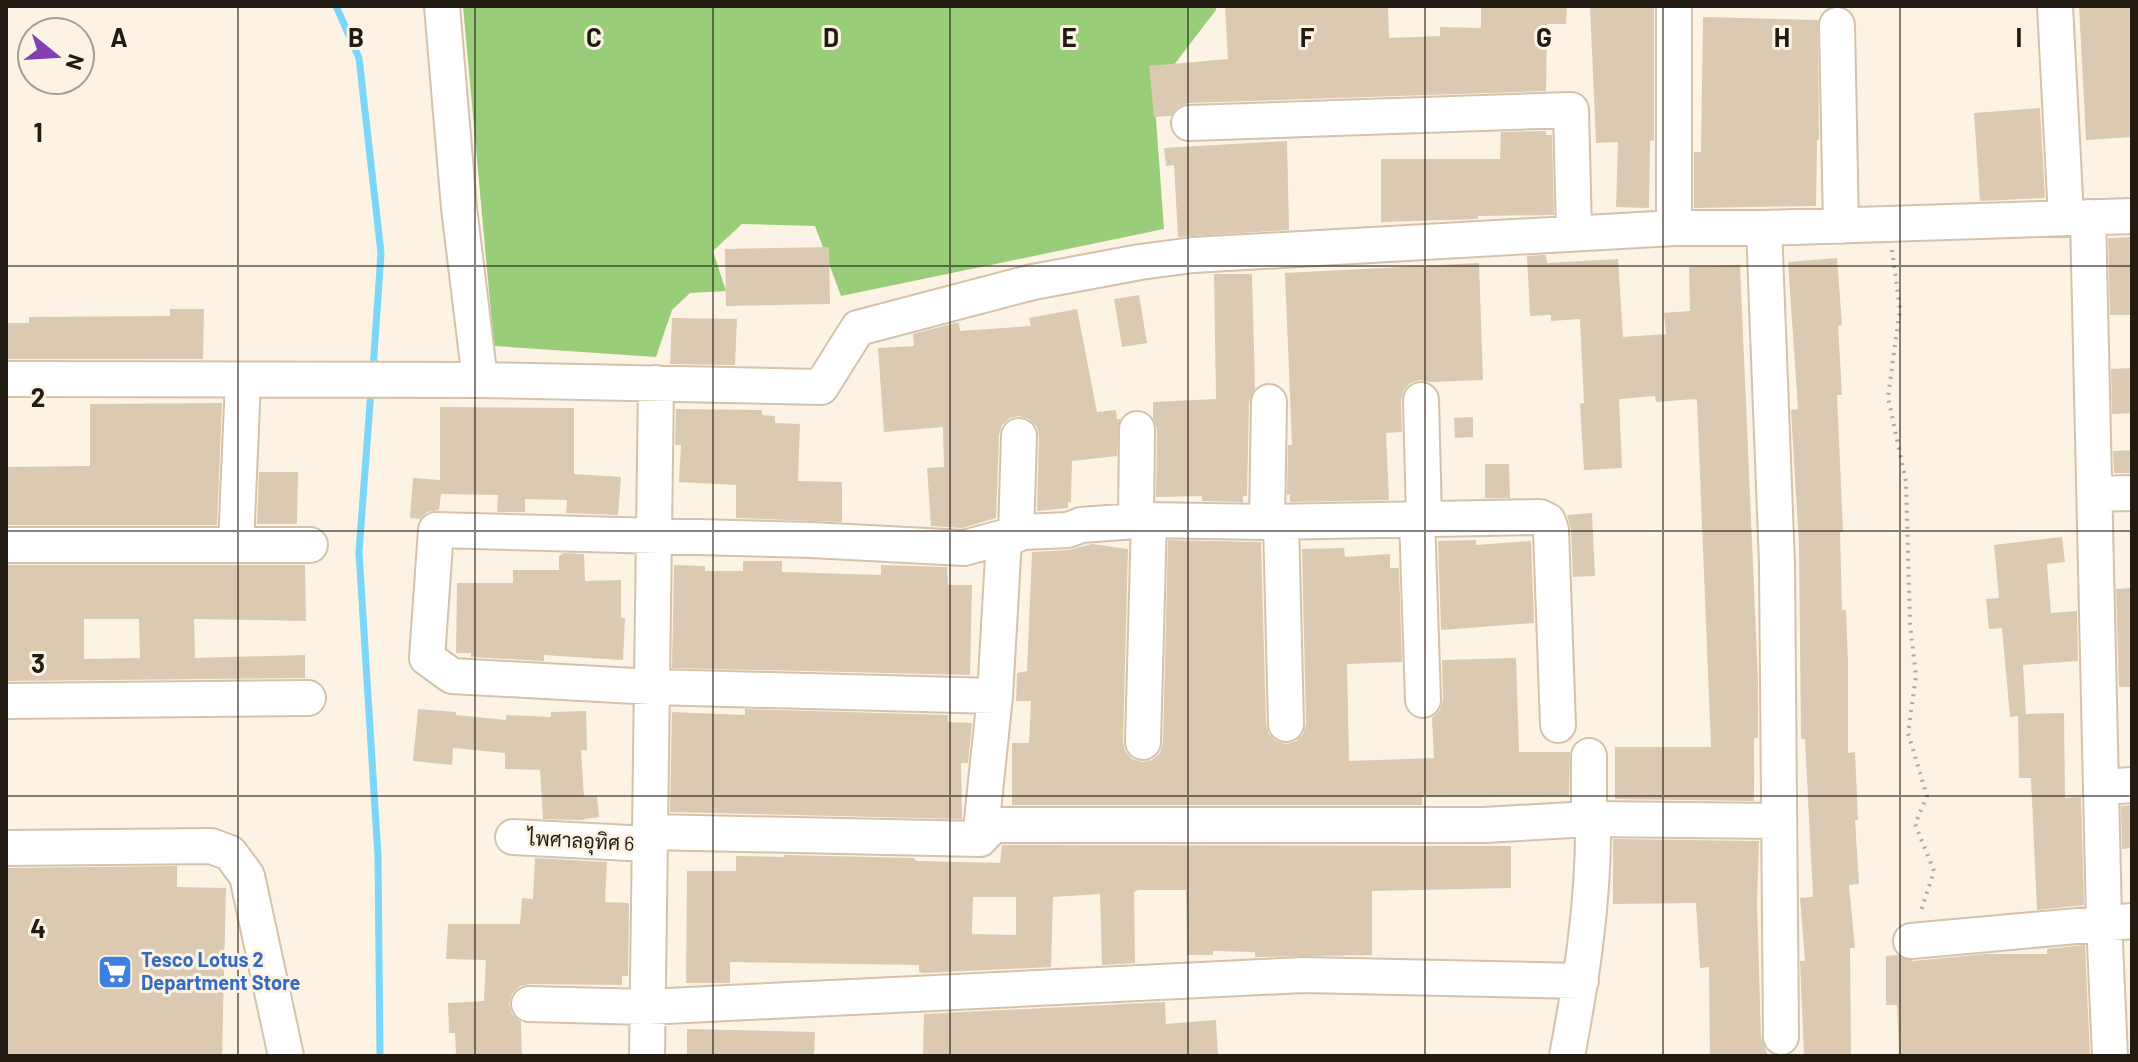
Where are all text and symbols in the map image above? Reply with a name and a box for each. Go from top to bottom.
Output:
north arrow [16,16,96,96]
text: A [110,21,128,52]
text: B [348,21,364,52]
text: C [586,21,602,52]
text: D [823,21,839,52]
text: E [1061,21,1077,52]
text: F [1300,21,1315,52]
text: G [1536,21,1552,52]
text: H [1774,21,1790,52]
text: I [2016,21,2022,52]
text: N [61,52,91,73]
text: 1 [33,116,43,147]
text: 2 [31,381,45,412]
text: 3 [31,647,45,678]
street label: ไพศาลอุทิศ 6 [525,825,635,858]
text: 4 [30,912,46,943]
place label: Tesco Lotus 2 Department Store [141,947,301,994]
supermarket icon: Tesco Lotus 2 Department Store [96,953,134,991]

